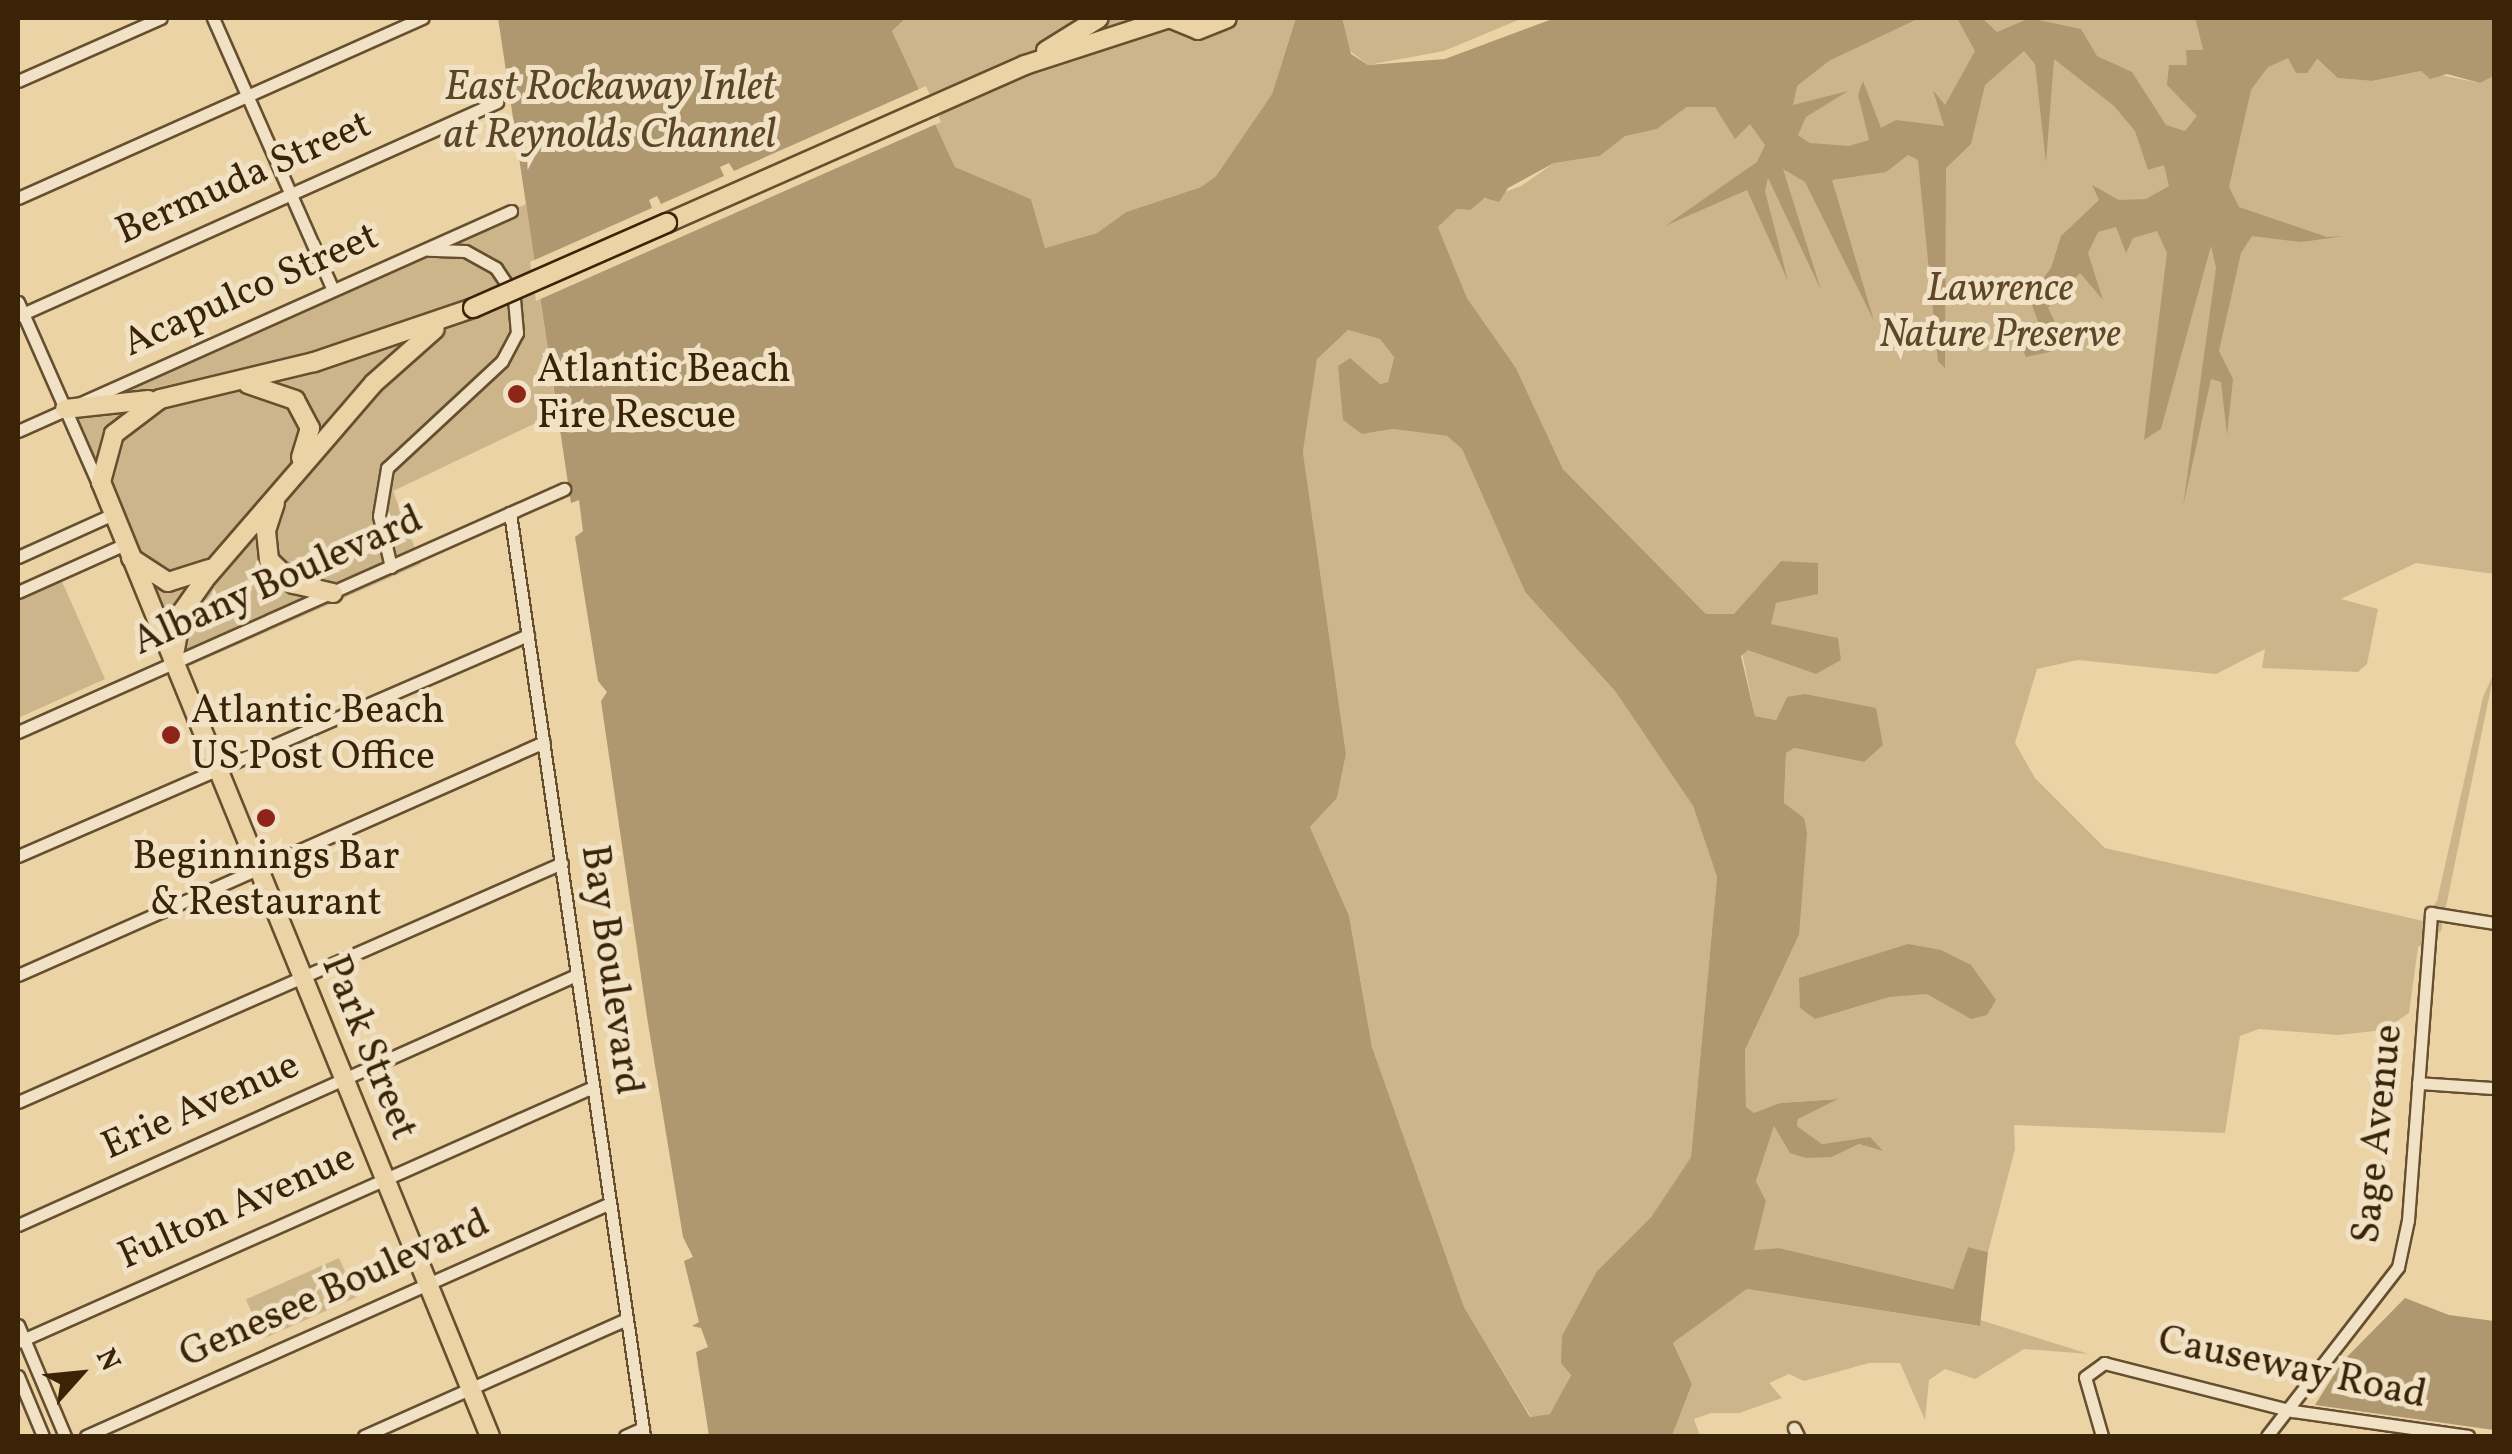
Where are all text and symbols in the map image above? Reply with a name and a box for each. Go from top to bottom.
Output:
water label: East Rockaway Inlet at Reynolds Channel [444,64,776,162]
street label: Bermuda Street [109,101,379,257]
street label: Acapulco Street [116,213,386,369]
park label: Lawrence Nature Preserve [1879,266,2121,360]
place label: Atlantic Beach Fire Rescue [537,347,791,441]
marker: Atlantic Beach Fire Rescue [506,383,528,405]
street label: Albany Boulevard [125,496,431,668]
place label: Atlantic Beach US Post Office [191,688,445,782]
marker: Atlantic Beach US Post Office [160,724,182,746]
marker: Beginnings Bar & Restaurant [255,807,277,829]
place label: Beginnings Bar & Restaurant [132,834,400,928]
street label: Bay Boulevard [569,841,651,1099]
street label: Park Street [309,949,427,1147]
street label: Sage Avenue [2344,1022,2414,1246]
street label: Erie Avenue [95,1042,307,1172]
street label: Fulton Avenue [111,1135,363,1281]
street label: Genesee Boulevard [173,1200,497,1380]
street label: Causeway Road [2153,1317,2431,1421]
north arrow [30,1324,130,1424]
text: N [85,1342,129,1378]

